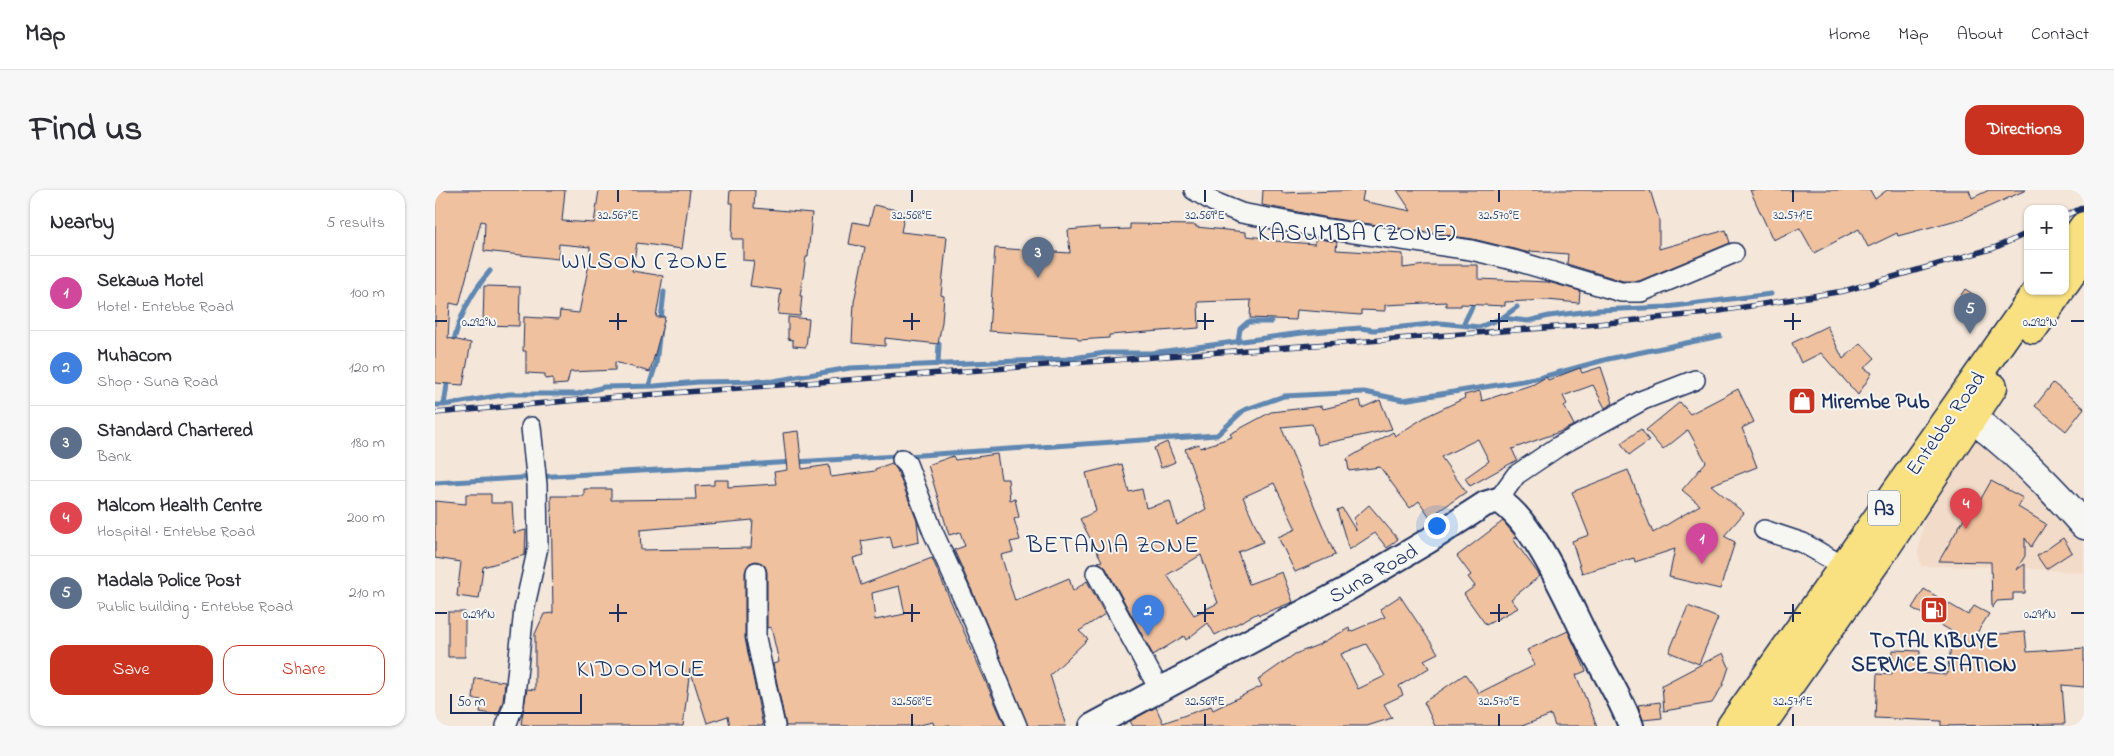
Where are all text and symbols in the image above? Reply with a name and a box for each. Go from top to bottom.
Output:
text: Map [25,17,66,52]
text: Home [1829,22,1870,48]
text: Map [1898,22,1929,48]
text: About [1957,22,2003,48]
text: Contact [2031,22,2089,48]
text: Find us [30,105,142,156]
button: Directions [1965,105,2084,155]
map controls [2024,205,2069,295]
button: + [2024,205,2069,250]
text: 32.567°E [598,207,638,225]
text: 32.568°E [892,207,932,225]
text: 32.569°E [1185,207,1225,225]
text: 32.570°E [1479,207,1519,225]
text: 32.571°E [1773,207,1813,225]
text: Nearby [50,208,114,238]
text: 5 results [326,211,385,235]
district label: KASUMBA (ZONE) [1258,217,1456,252]
pin: 3 [1022,237,1054,278]
district label: WILSON (ZONE [561,245,729,280]
button: − [2024,250,2069,295]
text: Sekawa Motel [97,268,203,295]
text: 1 [63,281,69,305]
text: 100 m [350,281,385,305]
pin: 5 [1954,293,1986,334]
text: Hotel · Entebbe Road [97,295,234,319]
text: 0.292°N [462,314,496,332]
text: 0.292°N [2023,314,2057,332]
text: Muhacom [97,343,172,370]
text: 2 [62,356,70,380]
text: 120 m [349,356,385,380]
street label: Entebbe Road [1900,366,1994,482]
text: Shop · Suna Road [97,370,218,394]
shop icon: Mirembe Pub [1787,386,1817,416]
place label: Mirembe Pub [1821,388,1930,418]
text: Standard Chartered [97,418,253,445]
text: 3 [63,431,69,455]
text: 180 m [351,431,385,455]
text: Bank [97,445,131,469]
pin: 4 [1950,488,1982,529]
road number: A3 [1868,490,1900,526]
text: Malcom Health Centre [97,493,262,520]
text: 4 [63,506,69,530]
text: 200 m [347,506,385,530]
your location [1424,513,1450,539]
text: Hospital · Entebbe Road [97,520,255,544]
pin: 1 [1686,523,1718,564]
district label: BETANIA ZONE [1025,529,1200,564]
street label: Suna Road [1324,537,1424,612]
text: Madala Police Post [97,568,241,595]
text: 5 [61,581,71,605]
text: 210 m [349,581,385,605]
text: Public building · Entebbe Road [97,595,293,619]
pin: 2 [1132,595,1164,636]
fuel station icon: TOTAL KIBUYE SERVICE STATION [1919,595,1949,625]
text: 0.291°N [463,606,495,624]
text: 0.291°N [2024,606,2056,624]
place label: TOTAL KIBUYE SERVICE STATION [1851,627,2017,681]
button: Save [50,645,213,695]
button: Share [223,645,385,695]
district label: KIDOOMOLE [576,653,706,688]
scale bar [450,691,583,714]
text: 50 m [457,692,485,713]
text: 32.568°E [892,693,932,711]
text: 32.569°E [1185,693,1225,711]
text: 32.570°E [1479,693,1519,711]
text: 32.571°E [1773,693,1813,711]

